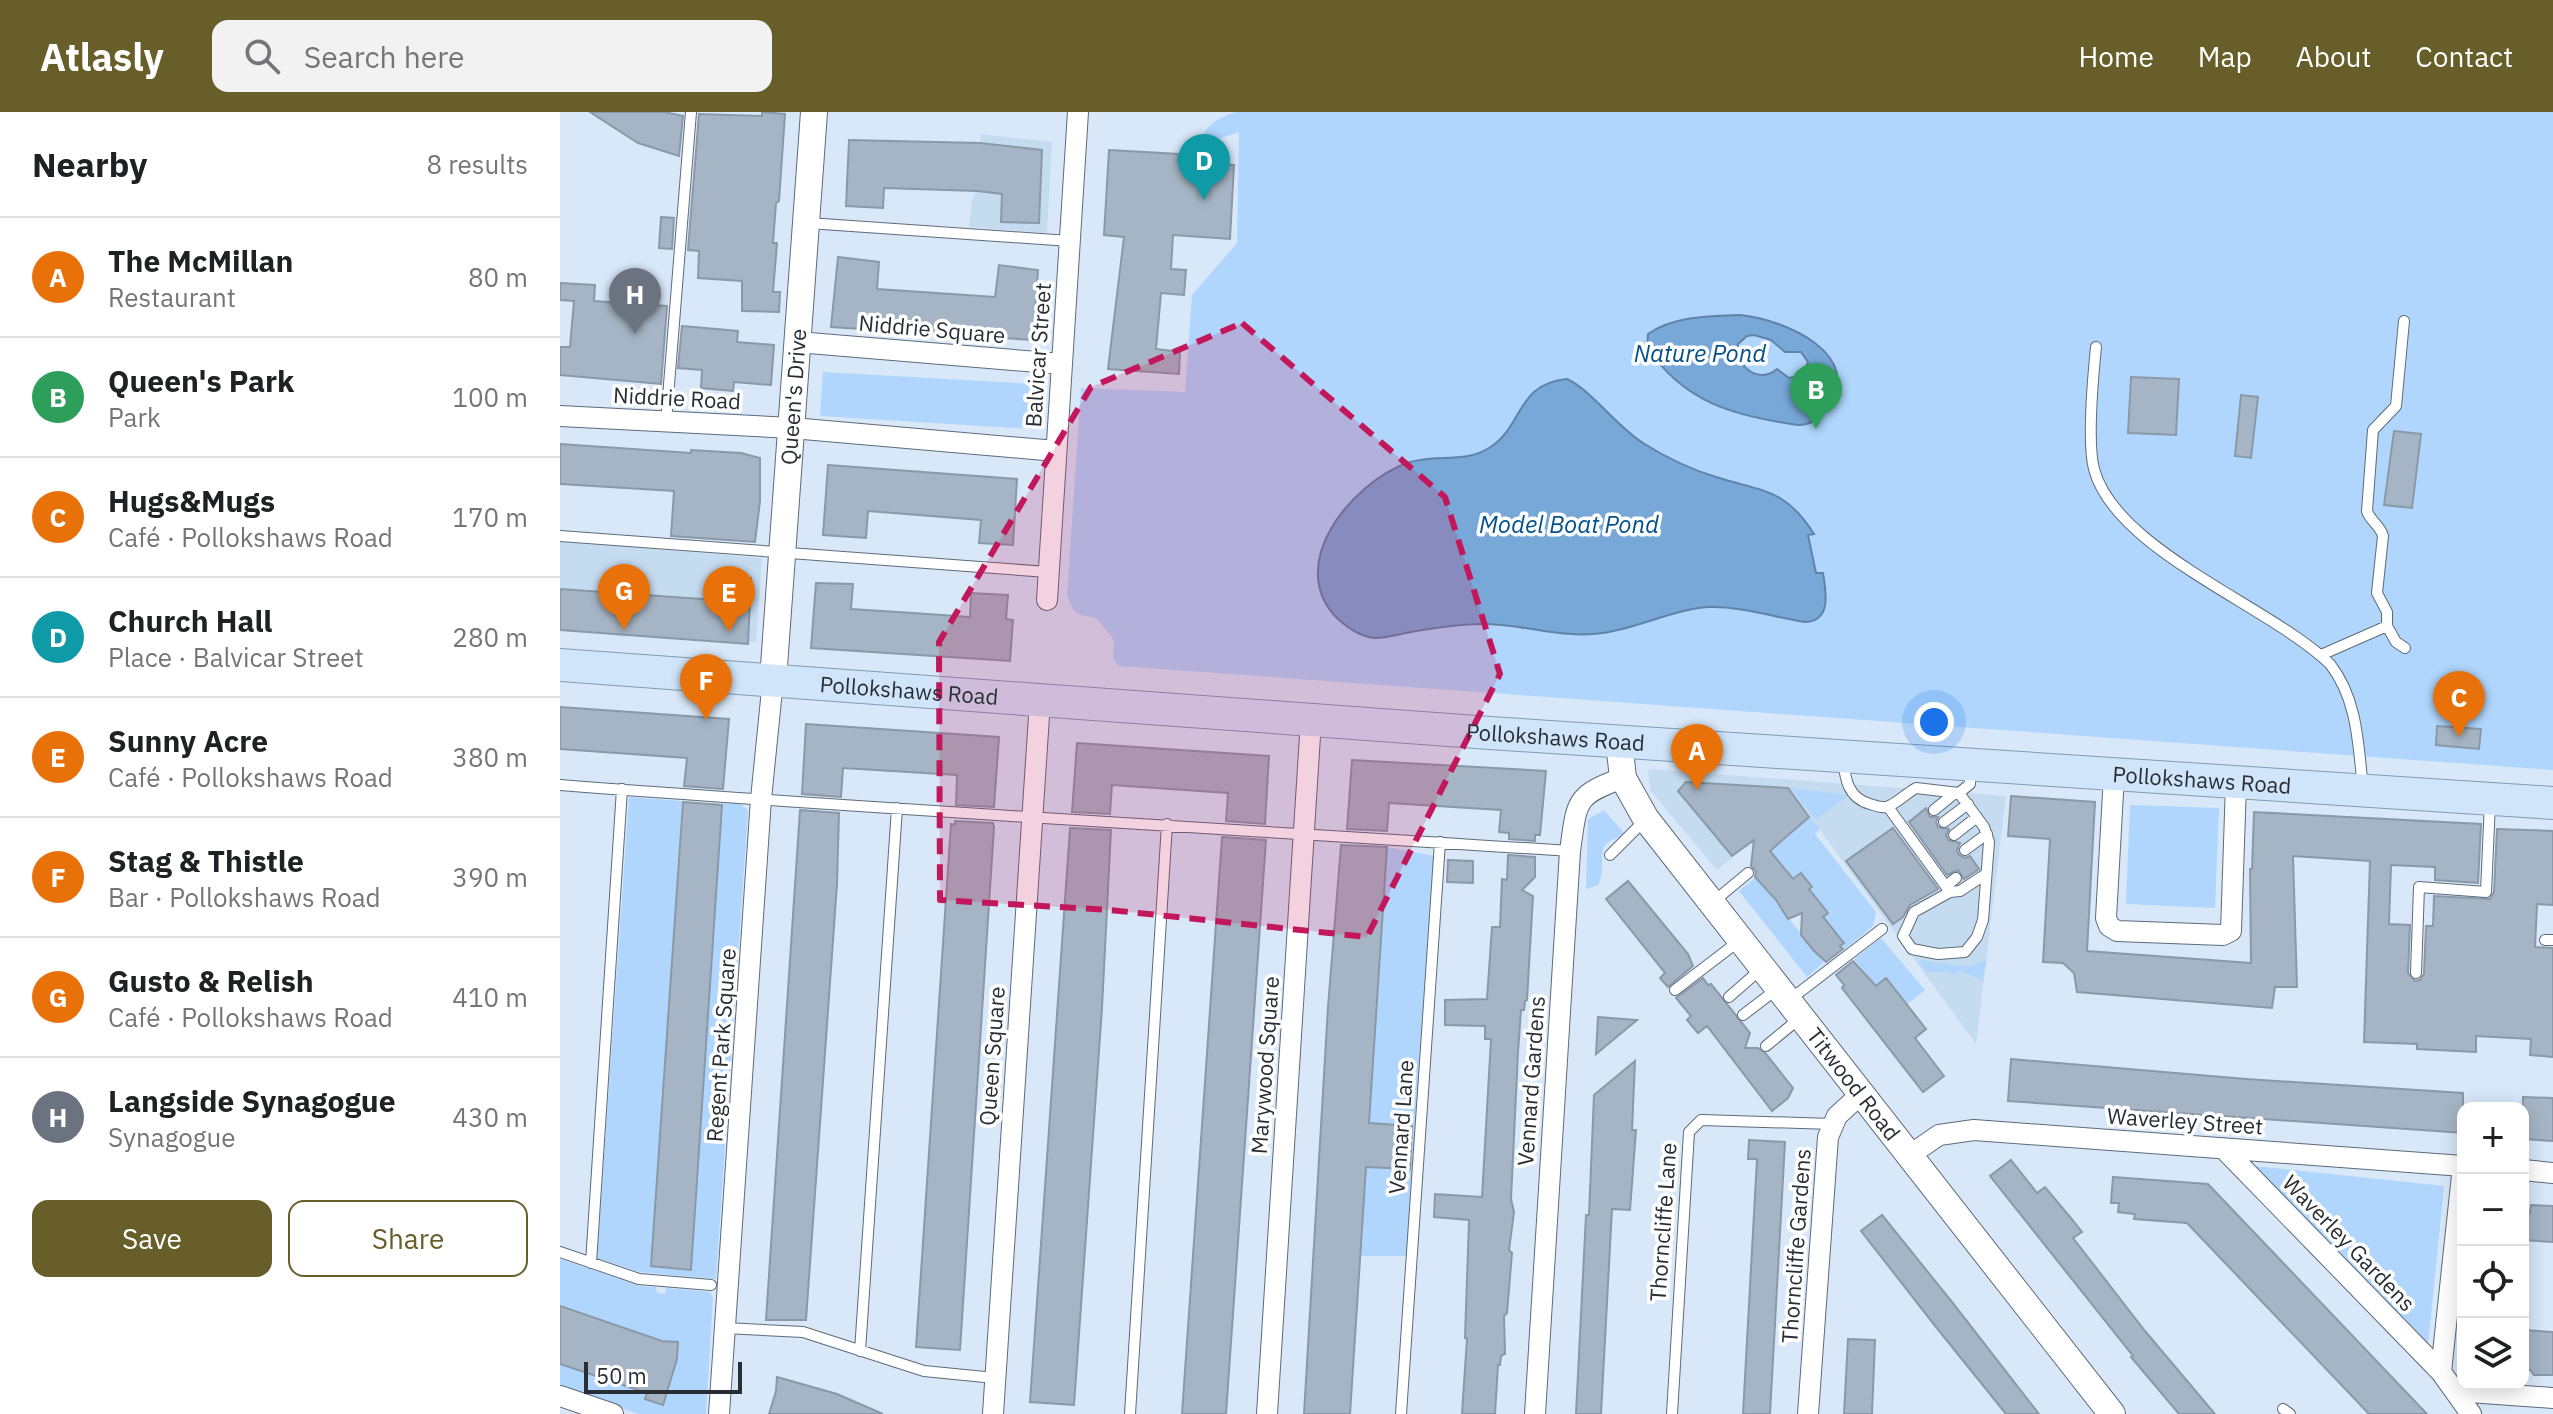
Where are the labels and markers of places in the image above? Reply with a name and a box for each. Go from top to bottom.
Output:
pin: D [1178,134,1230,200]
pin: H [609,268,661,334]
pin: B [1790,363,1842,429]
pin: G [598,564,650,630]
pin: E [703,566,755,632]
pin: F [680,654,732,720]
pin: C [2433,671,2485,737]
pin: A [1671,724,1723,790]

